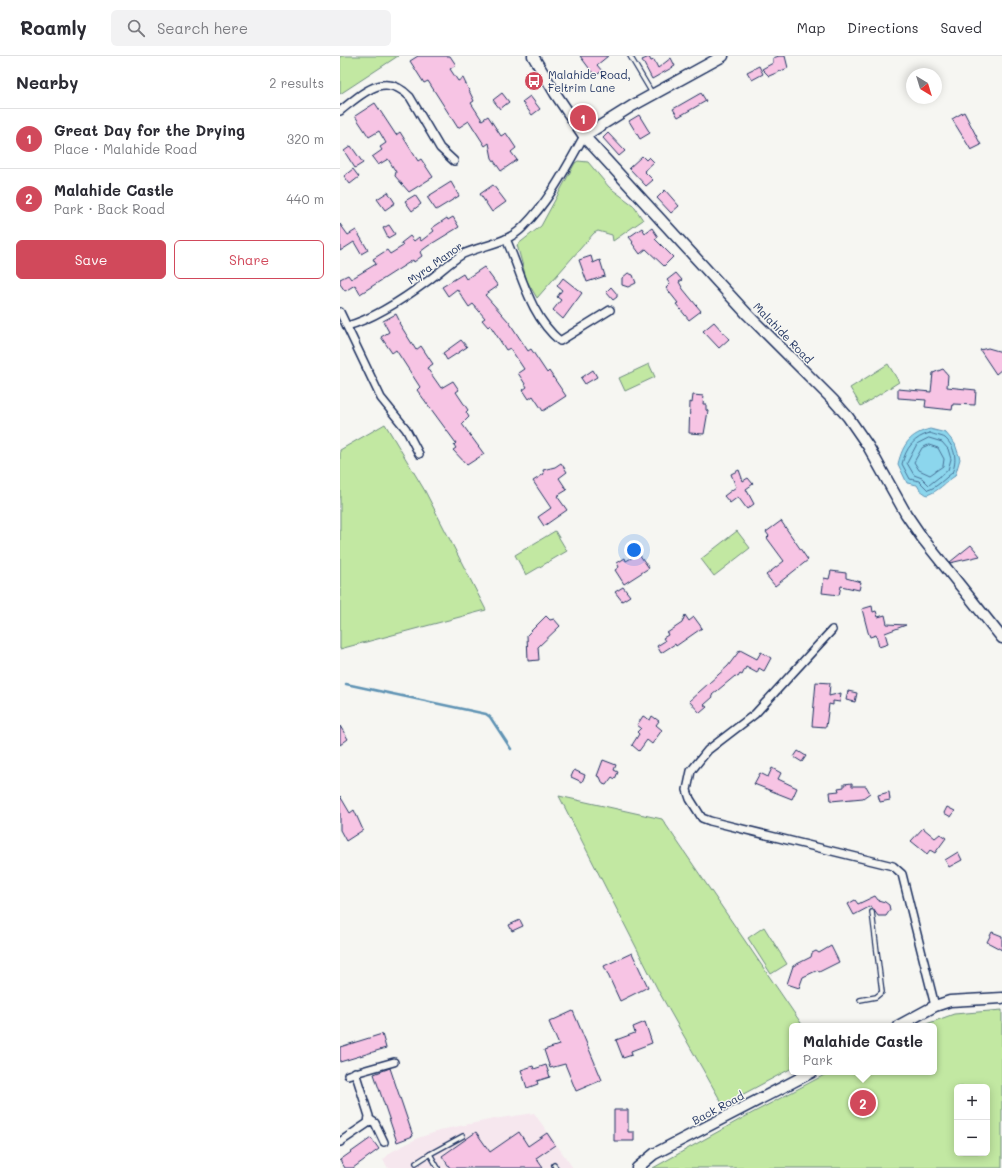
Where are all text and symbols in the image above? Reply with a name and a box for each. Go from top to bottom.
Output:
search box [111,10,391,46]
text: Roamly [20,15,87,40]
icon: search [125,17,147,39]
text: Search here [157,18,248,38]
text: Map [797,18,825,37]
text: Directions [847,18,918,37]
text: Saved [940,18,982,37]
place label: Malahide Road, Feltrim Lane [548,67,631,95]
north arrow [906,68,942,104]
bus stop icon: Malahide Road, Feltrim Lane [523,70,545,92]
text: Nearby [16,71,78,93]
text: 2 results [269,74,324,91]
pin: 1 [570,103,596,133]
text: Great Day for the Drying [54,120,245,140]
text: 1 [26,130,32,147]
text: 320 m [287,130,324,147]
text: Place · Malahide Road [54,140,197,157]
text: Malahide Castle [54,180,174,200]
text: 2 [25,190,33,207]
text: 440 m [286,190,324,207]
text: Park · Back Road [54,200,165,217]
street label: Myra Manor [404,238,465,287]
button: Save [16,240,166,279]
button: Share [174,240,324,279]
street label: Malahide Road [750,299,816,366]
your location [624,540,644,560]
popup [789,1023,937,1075]
text: Malahide Castle [803,1031,923,1051]
text: Park [803,1051,833,1068]
map controls [954,1084,990,1156]
button: + [954,1084,990,1120]
street label: Back Road [689,1088,746,1128]
pin: 2 [850,1088,876,1118]
button: − [954,1120,990,1156]

